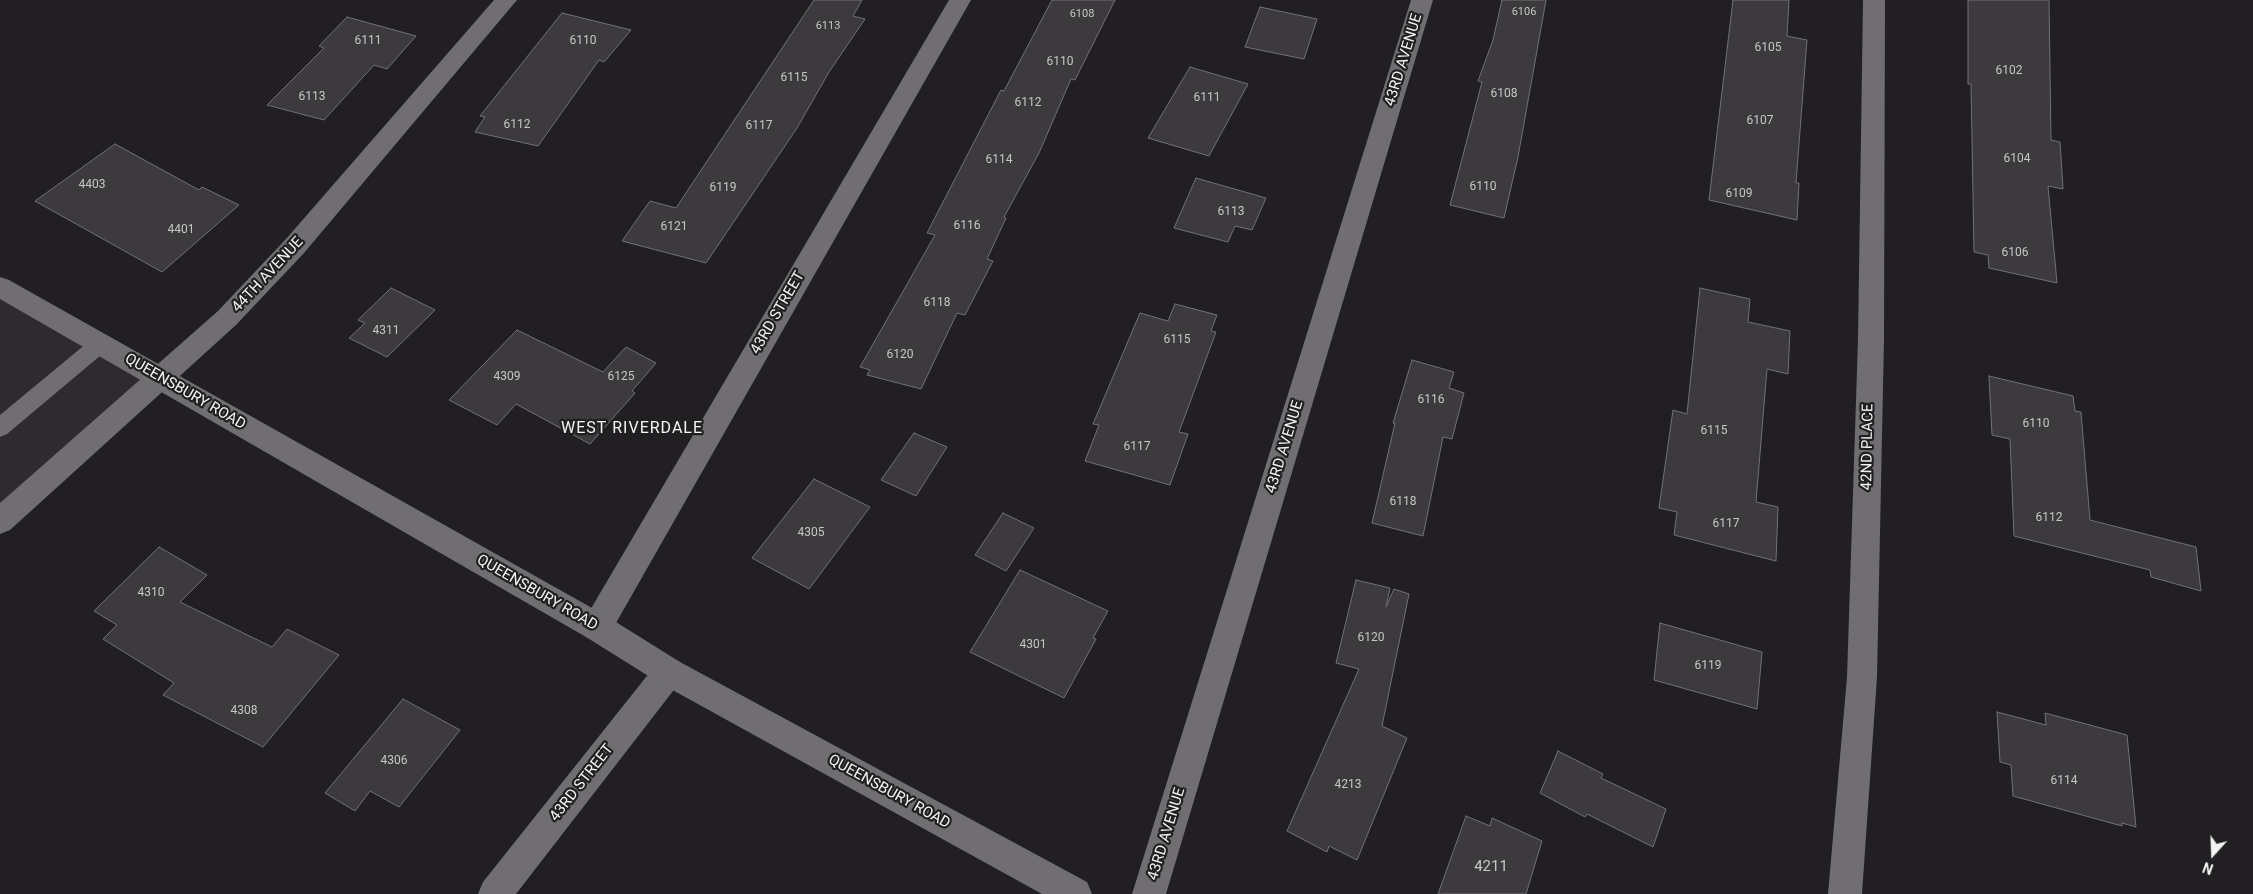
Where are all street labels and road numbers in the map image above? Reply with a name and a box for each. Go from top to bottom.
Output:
street label: 43RD AVENUE [1381,12,1427,108]
street label: 44TH AVENUE [229,234,307,316]
street label: 43RD STREET [747,268,809,358]
street label: QUEENSBURY ROAD [121,350,249,434]
street label: 43RD AVENUE [1262,399,1308,495]
street label: 42ND PLACE [1858,403,1878,491]
street label: QUEENSBURY ROAD [473,551,601,635]
street label: 43RD STREET [546,741,618,825]
street label: QUEENSBURY ROAD [825,751,953,833]
street label: 43RD AVENUE [1144,786,1190,882]

